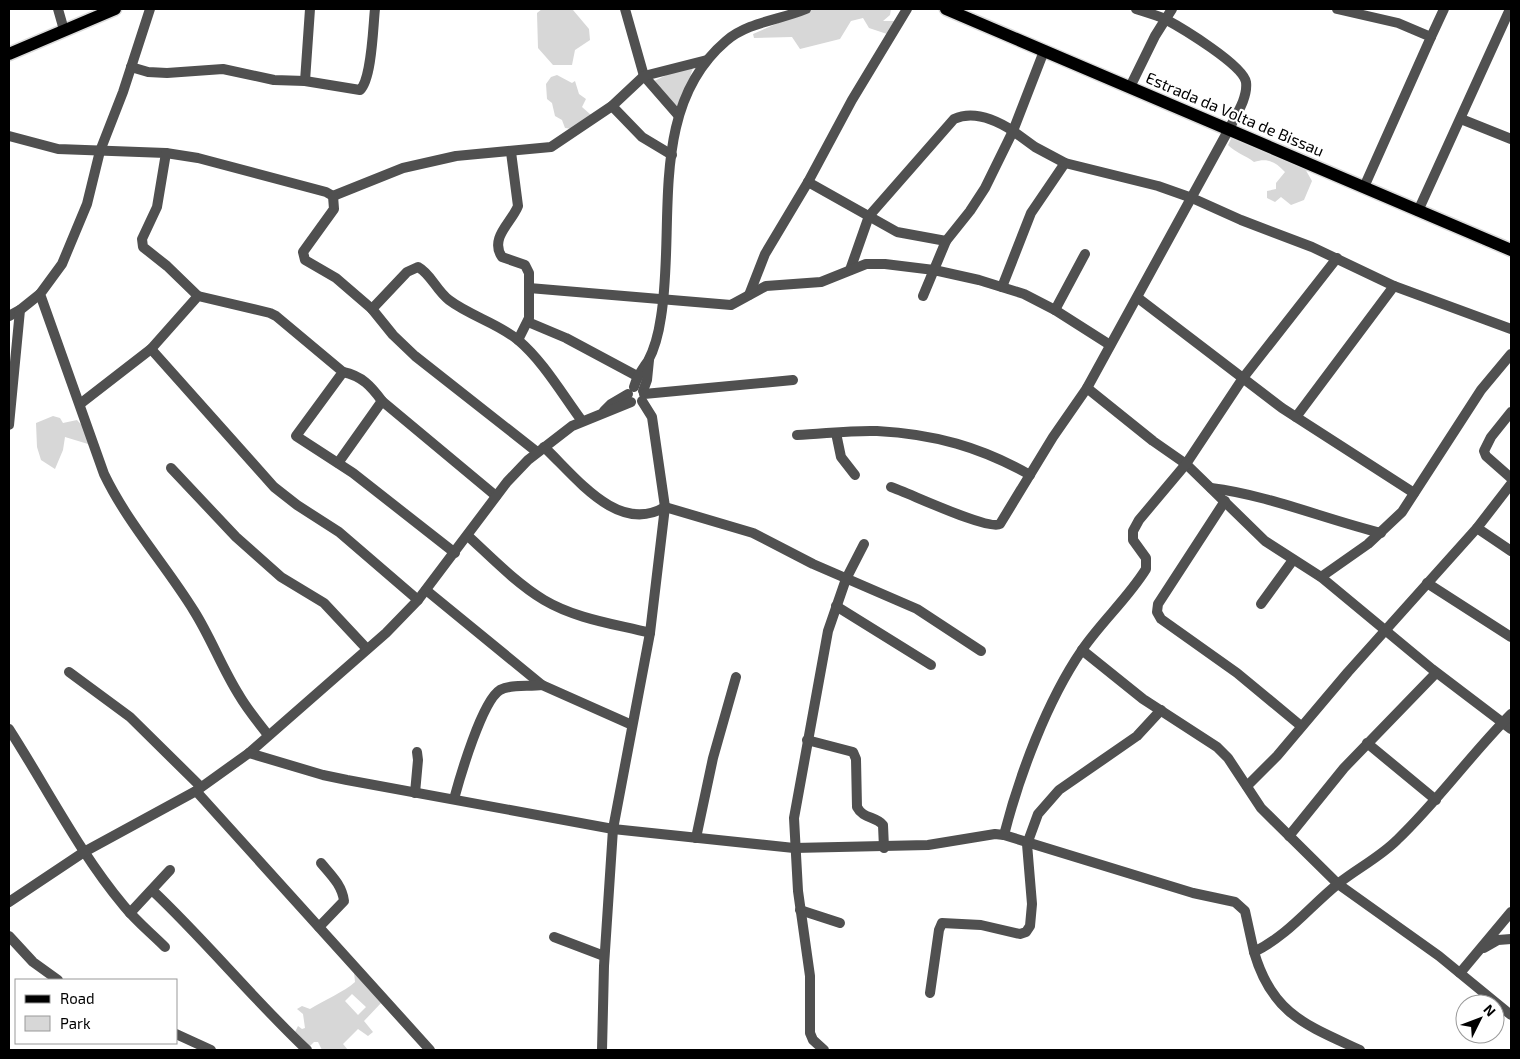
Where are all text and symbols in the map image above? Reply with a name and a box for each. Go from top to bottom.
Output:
street label: Estrada da Volta de Bissau [1143,67,1327,160]
legend [15,979,178,1044]
text: Road [60,989,95,1007]
north arrow [1455,994,1505,1044]
text: N [1480,1001,1500,1019]
text: Park [60,1014,91,1032]

